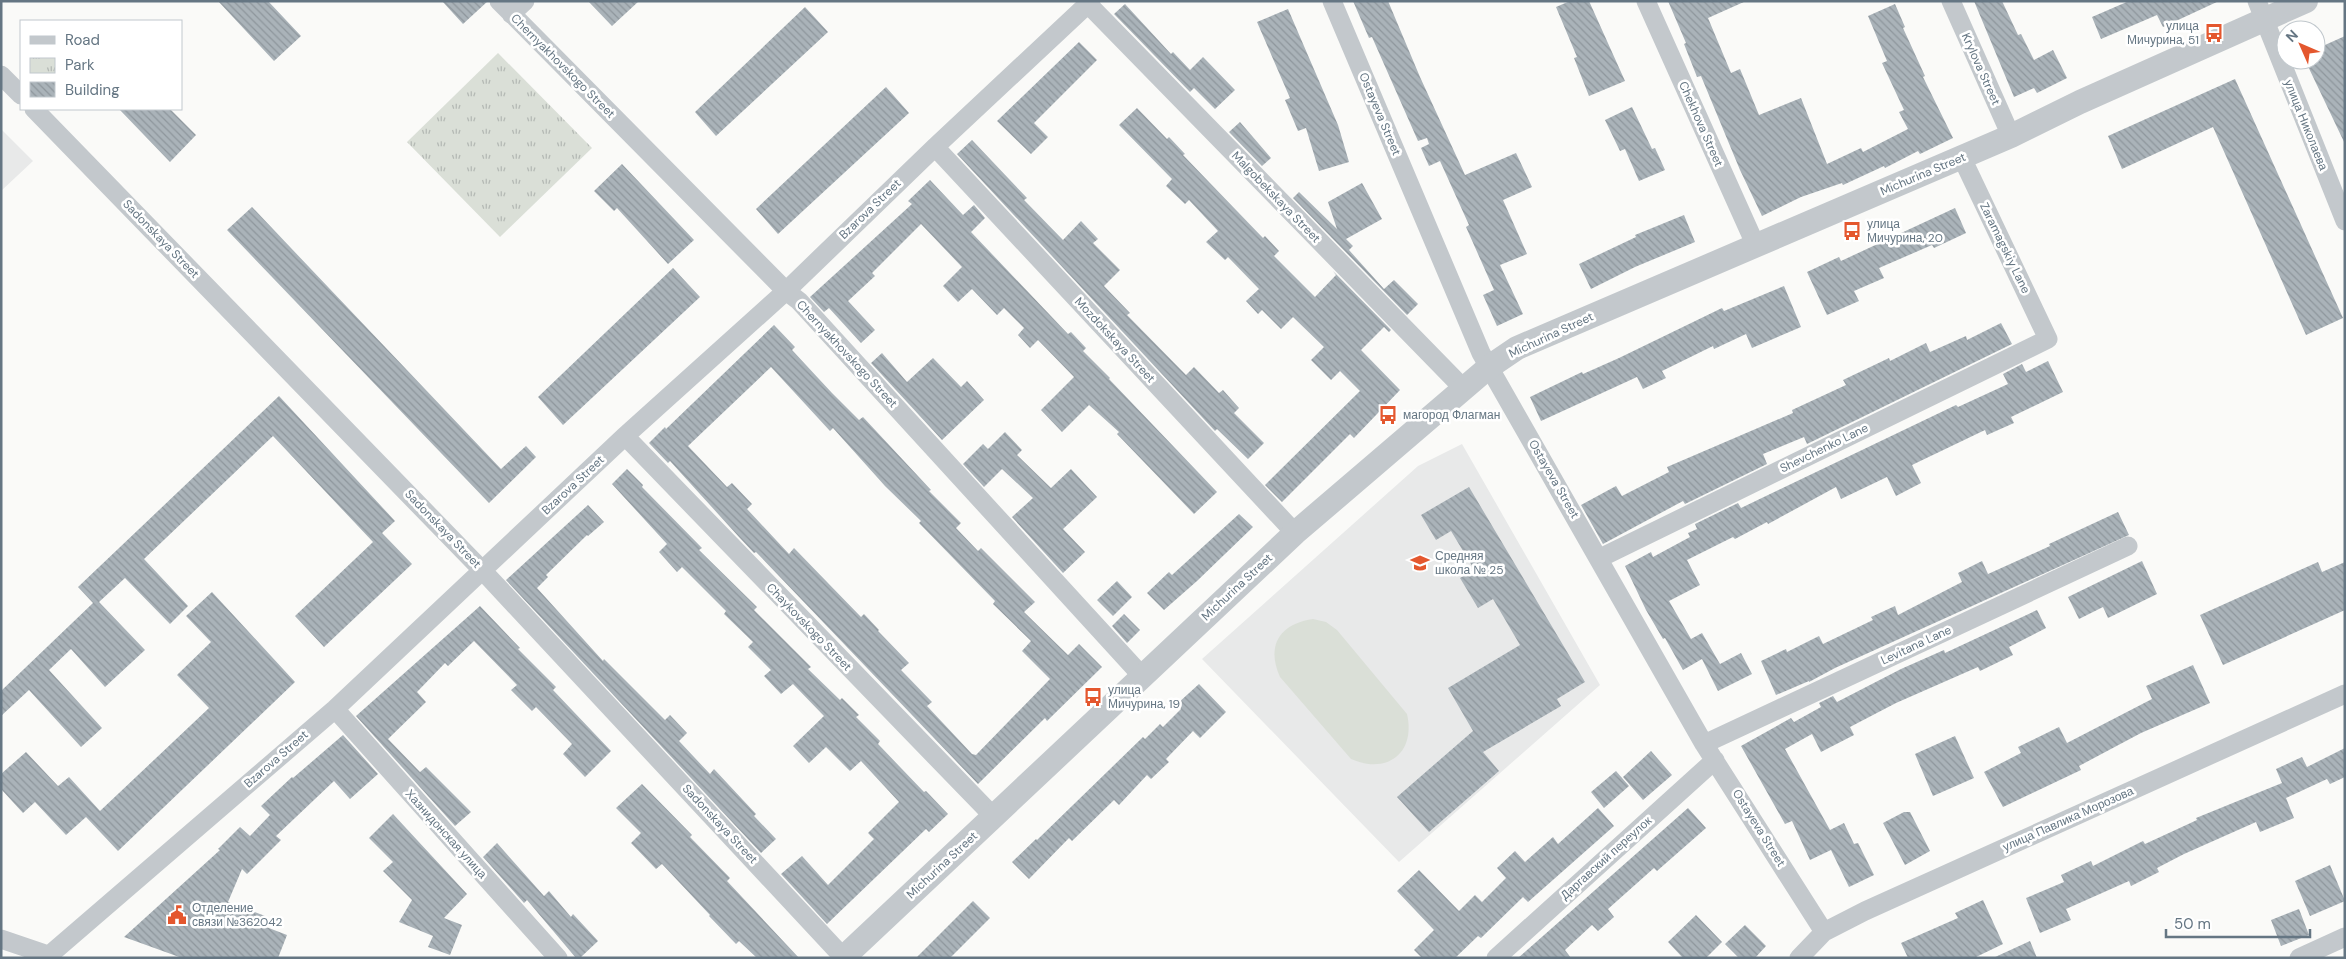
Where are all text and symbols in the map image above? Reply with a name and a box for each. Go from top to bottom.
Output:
street label: Chernyakhovskogo Street [507,10,619,122]
place label: улица Мичурина, 51 [2127,18,2199,48]
legend [20,20,182,110]
north arrow [2276,20,2326,70]
bus stop icon: улица Мичурина, 51 [2203,22,2225,44]
text: N [2282,26,2302,46]
text: Road [65,30,100,50]
street label: Krylova Street [1958,30,2004,108]
text: Park [65,55,95,75]
street label: Ostayeva Street [1355,70,1405,158]
street label: улица Николаева [2280,77,2332,173]
street label: Chekhova Street [1675,79,1727,169]
text: Building [65,80,120,100]
street label: Malgobekskaya Street [1228,148,1324,246]
street label: Michurina Street [1878,149,1969,199]
street label: Bzarova Street [836,175,905,243]
street label: Sadonskaya Street [119,196,203,282]
street label: Zaramagskiy Lane [1976,200,2034,296]
place label: улица Мичурина, 20 [1867,216,1943,246]
bus stop icon: улица Мичурина, 20 [1841,220,1863,242]
street label: Mozdokskaya Street [1071,294,1159,386]
street label: Chernyakhovskogo Street [793,297,901,411]
street label: Michurina Street [1506,308,1596,362]
bus stop icon: магород Флагман [1377,404,1399,426]
place label: магород Флагман [1403,407,1500,423]
street label: Shevchenko Lane [1777,420,1871,476]
street label: Ostayeva Street [1525,437,1583,522]
street label: Bzarova Street [538,452,608,518]
street label: Sadonskaya Street [401,486,485,572]
place label: Средняя школа № 25 [1435,548,1504,578]
street label: Michurina Street [1198,550,1276,624]
school or university icon: Средняя школа № 25 [1409,552,1431,574]
street label: Chaykovskogo Street [763,580,855,675]
street label: Levitana Lane [1878,622,1954,668]
place label: улица Мичурина, 19 [1108,682,1180,712]
bus stop icon: улица Мичурина, 19 [1082,686,1104,708]
street label: Bzarova Street [241,727,312,791]
street label: Sadonskaya Street [679,781,761,867]
street label: улица Павлика Морозова [2000,783,2136,855]
street label: Хазнидонская улица [402,786,490,882]
street label: Ostayeva Street [1729,786,1789,870]
street label: Даргавский переулок [1557,812,1656,903]
street label: Michurina Street [903,828,981,902]
place label: Отделение связи №362042 [192,900,283,930]
public building icon: Отделение связи №362042 [166,904,188,926]
scale bar [2166,906,2310,938]
text: 50 m [2174,914,2211,934]

